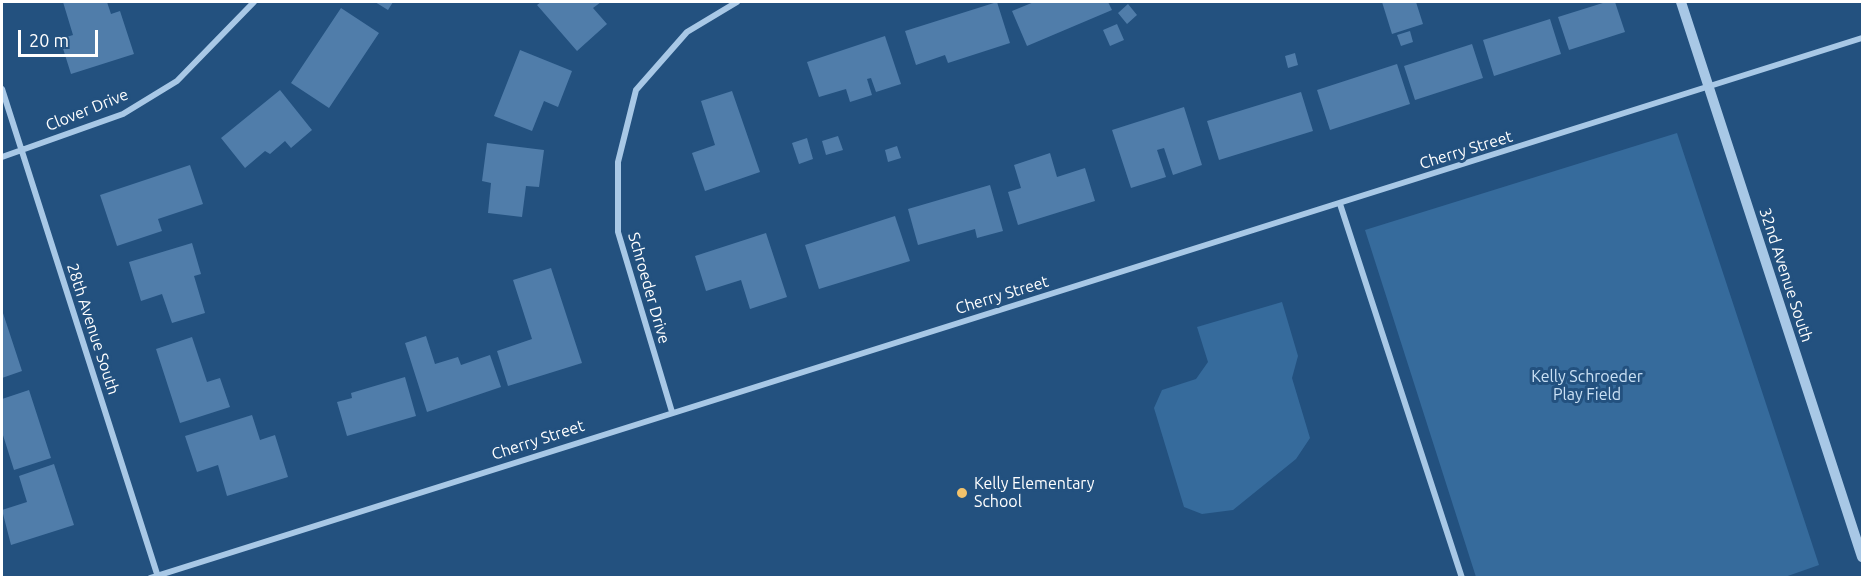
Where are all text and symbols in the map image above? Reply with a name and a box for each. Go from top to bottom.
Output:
scale bar [21,18,100,56]
text: 20 m [29,30,69,50]
street label: Clover Drive [43,85,131,135]
street label: Cherry Street [1417,127,1515,173]
street label: 32nd Avenue South [1755,205,1817,345]
street label: Schroeder Drive [624,230,674,346]
street label: 28th Avenue South [63,261,123,397]
street label: Cherry Street [953,272,1051,318]
park label: Kelly Schroeder Play Field [1531,367,1643,405]
street label: Cherry Street [489,416,587,464]
place label: Kelly Elementary School [974,474,1094,512]
marker: Kelly Elementary School [955,486,969,500]

